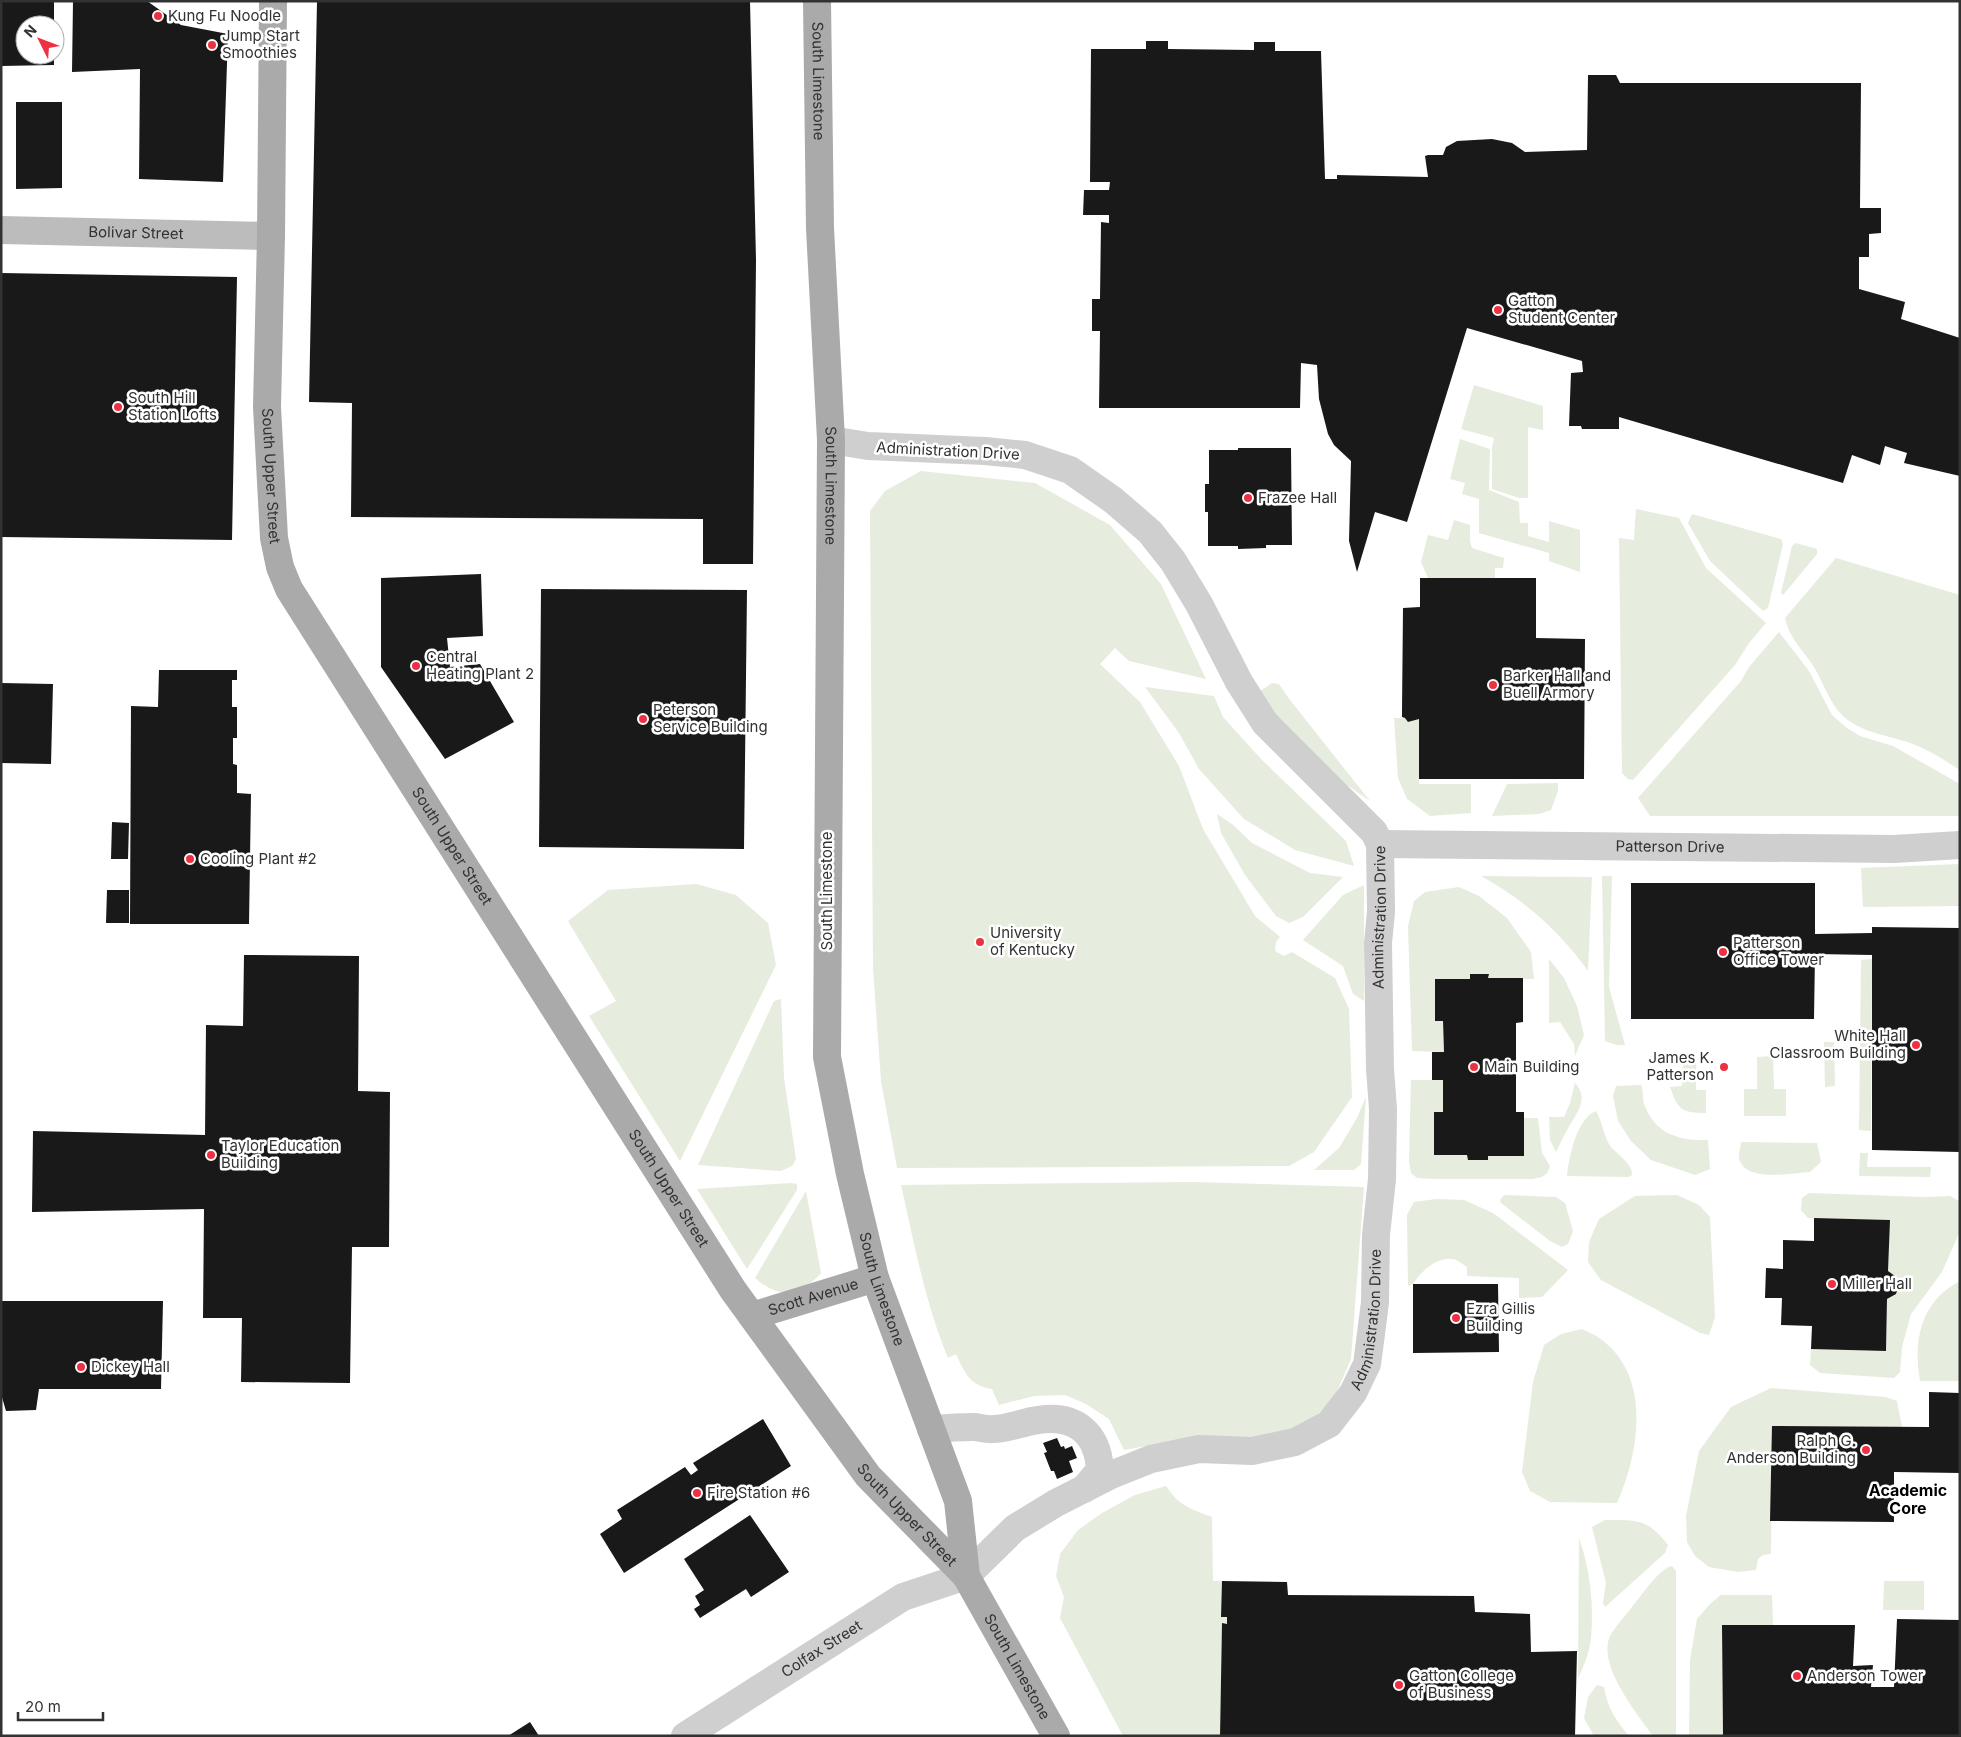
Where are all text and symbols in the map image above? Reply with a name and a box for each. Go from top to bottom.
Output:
place label: Kung Fu Noodle [168,6,281,25]
marker: Kung Fu Noodle [152,10,164,22]
north arrow [15,15,65,65]
text: N [20,21,40,41]
street label: South Limestone [808,21,829,141]
place label: Jump Start Smoothies [222,26,300,62]
marker: Jump Start Smoothies [206,39,218,51]
street label: Bolivar Street [88,222,184,243]
place label: Gatton Student Center [1508,291,1615,327]
marker: Gatton Student Center [1492,304,1504,316]
place label: South Hill Station Lofts [128,388,217,424]
marker: South Hill Station Lofts [112,401,124,413]
street label: South Upper Street [258,407,285,546]
street label: South Limestone [821,426,841,545]
street label: Administration Drive [876,437,1020,464]
place label: Frazee Hall [1258,488,1337,507]
marker: Frazee Hall [1242,492,1254,504]
place label: Central Heating Plant 2 [426,647,534,683]
marker: Central Heating Plant 2 [410,660,422,672]
place label: Barker Hall and Buell Armory [1503,666,1611,702]
marker: Barker Hall and Buell Armory [1487,679,1499,691]
place label: Peterson Service Building [653,700,768,736]
marker: Peterson Service Building [637,713,649,725]
street label: South Upper Street [408,783,497,908]
street label: South Limestone [817,832,836,950]
street label: Patterson Drive [1615,836,1725,856]
street label: Administration Drive [1368,845,1390,989]
place label: Cooling Plant #2 [200,849,317,868]
marker: Cooling Plant #2 [184,853,196,865]
place label: University of Kentucky [990,923,1075,959]
place label: Patterson Office Tower [1733,933,1824,969]
marker: University of Kentucky [974,936,986,948]
marker: Patterson Office Tower [1717,946,1729,958]
place label: White Hall Classroom Building [1770,1026,1906,1062]
marker: White Hall Classroom Building [1910,1039,1922,1051]
place label: James K. Patterson [1647,1048,1714,1084]
place label: Main Building [1484,1057,1580,1076]
marker: Main Building [1468,1061,1480,1073]
marker: James K. Patterson [1718,1061,1730,1073]
street label: South Upper Street [625,1125,713,1251]
place label: Taylor Education Building [221,1136,339,1172]
marker: Taylor Education Building [205,1149,217,1161]
street label: South Limestone [855,1230,909,1349]
street label: Administration Drive [1346,1249,1385,1393]
street label: Scott Avenue [765,1274,861,1320]
place label: Miller Hall [1842,1274,1912,1293]
marker: Miller Hall [1826,1278,1838,1290]
place label: Ezra Gillis Building [1466,1299,1535,1335]
marker: Ezra Gillis Building [1450,1312,1462,1324]
place label: Dickey Hall [91,1357,170,1376]
marker: Dickey Hall [75,1361,87,1373]
place label: Ralph G. Anderson Building [1726,1431,1856,1467]
marker: Ralph G. Anderson Building [1860,1444,1872,1456]
street label: South Upper Street [853,1459,961,1570]
district label: Academic Core [1869,1480,1947,1518]
place label: Fire Station #6 [707,1483,810,1502]
marker: Fire Station #6 [691,1487,703,1499]
street label: South Limestone [980,1610,1055,1723]
street label: Colfax Street [777,1616,865,1681]
place label: Gatton College of Business [1409,1666,1514,1702]
place label: Anderson Tower [1807,1666,1924,1685]
marker: Anderson Tower [1791,1670,1803,1682]
marker: Gatton College of Business [1393,1679,1405,1691]
scale bar [18,1690,102,1722]
text: 20 m [25,1697,61,1716]

